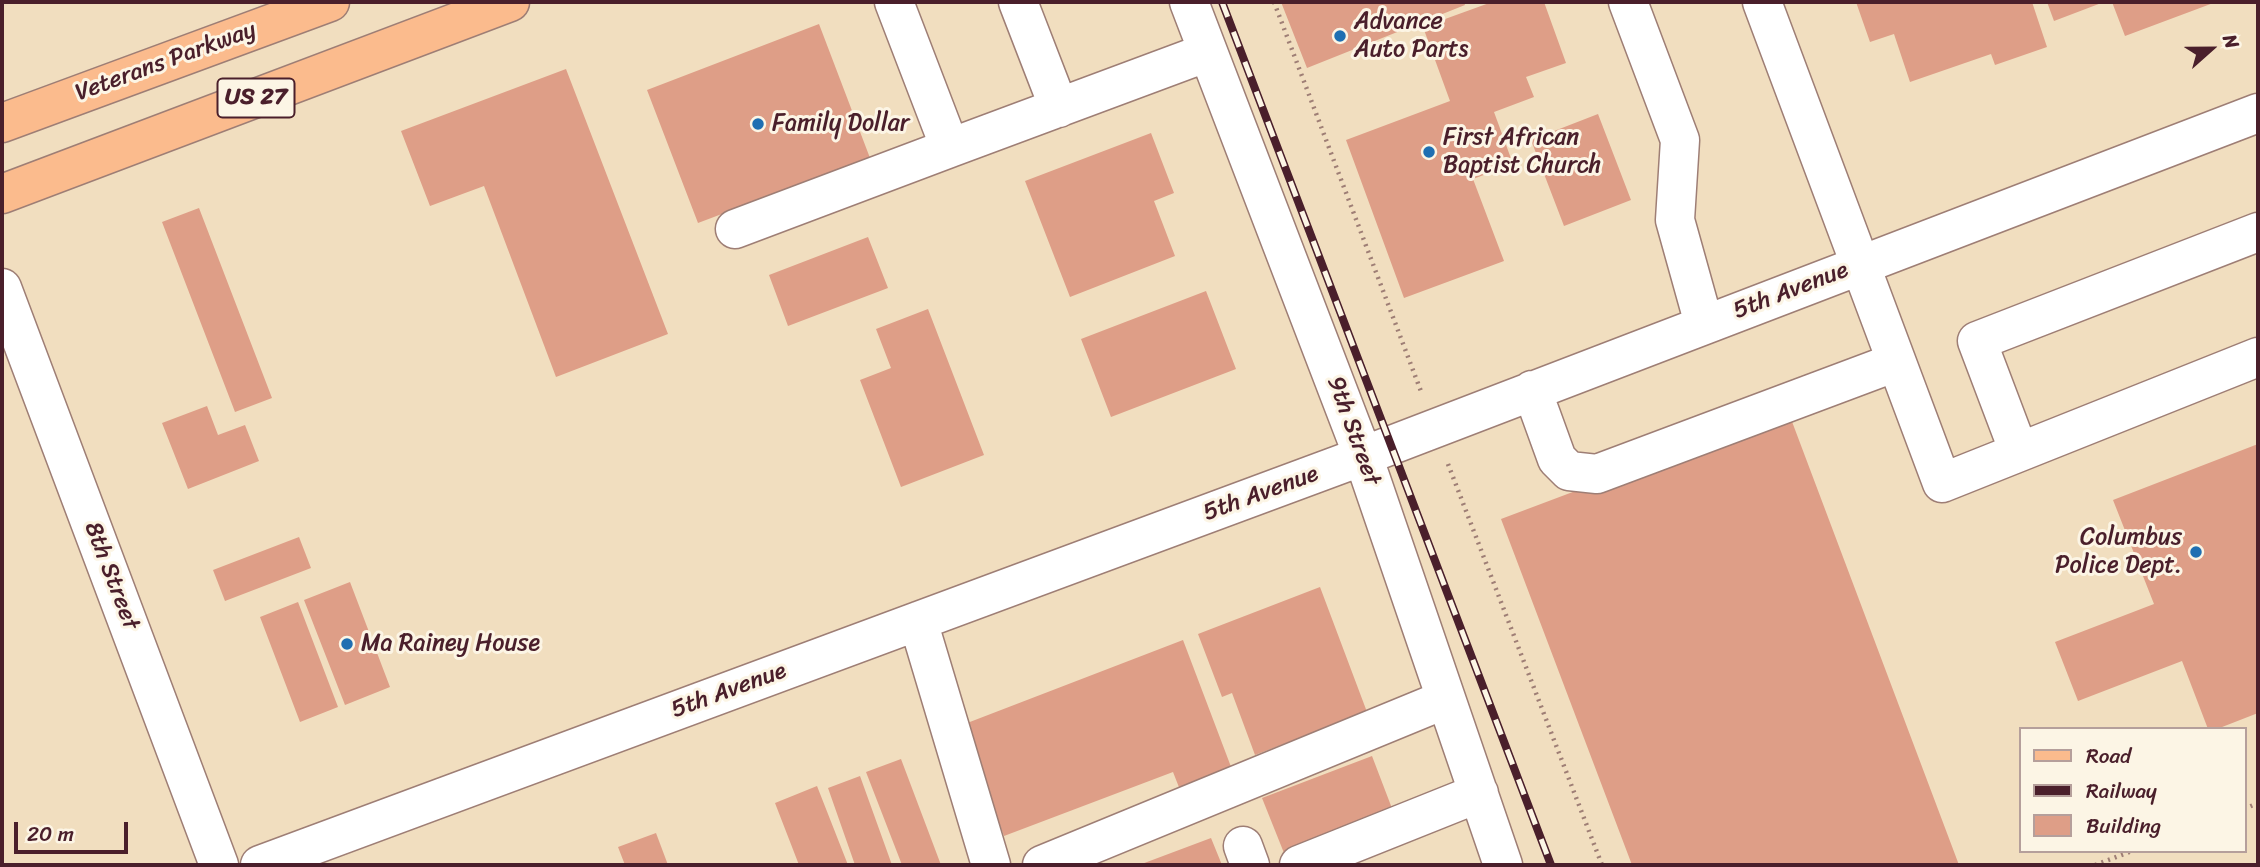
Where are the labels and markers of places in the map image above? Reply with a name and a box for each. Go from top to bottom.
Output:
place label: Advance Auto Parts [1354,8,1468,64]
marker: Advance Auto Parts [1332,28,1348,44]
place label: Family Dollar [772,110,910,138]
marker: Family Dollar [750,116,766,132]
place label: First African Baptist Church [1443,124,1601,180]
marker: First African Baptist Church [1421,144,1437,160]
place label: Columbus Police Dept. [2055,524,2182,580]
marker: Columbus Police Dept. [2188,544,2204,560]
place label: Ma Rainey House [361,630,540,658]
marker: Ma Rainey House [339,636,355,652]

